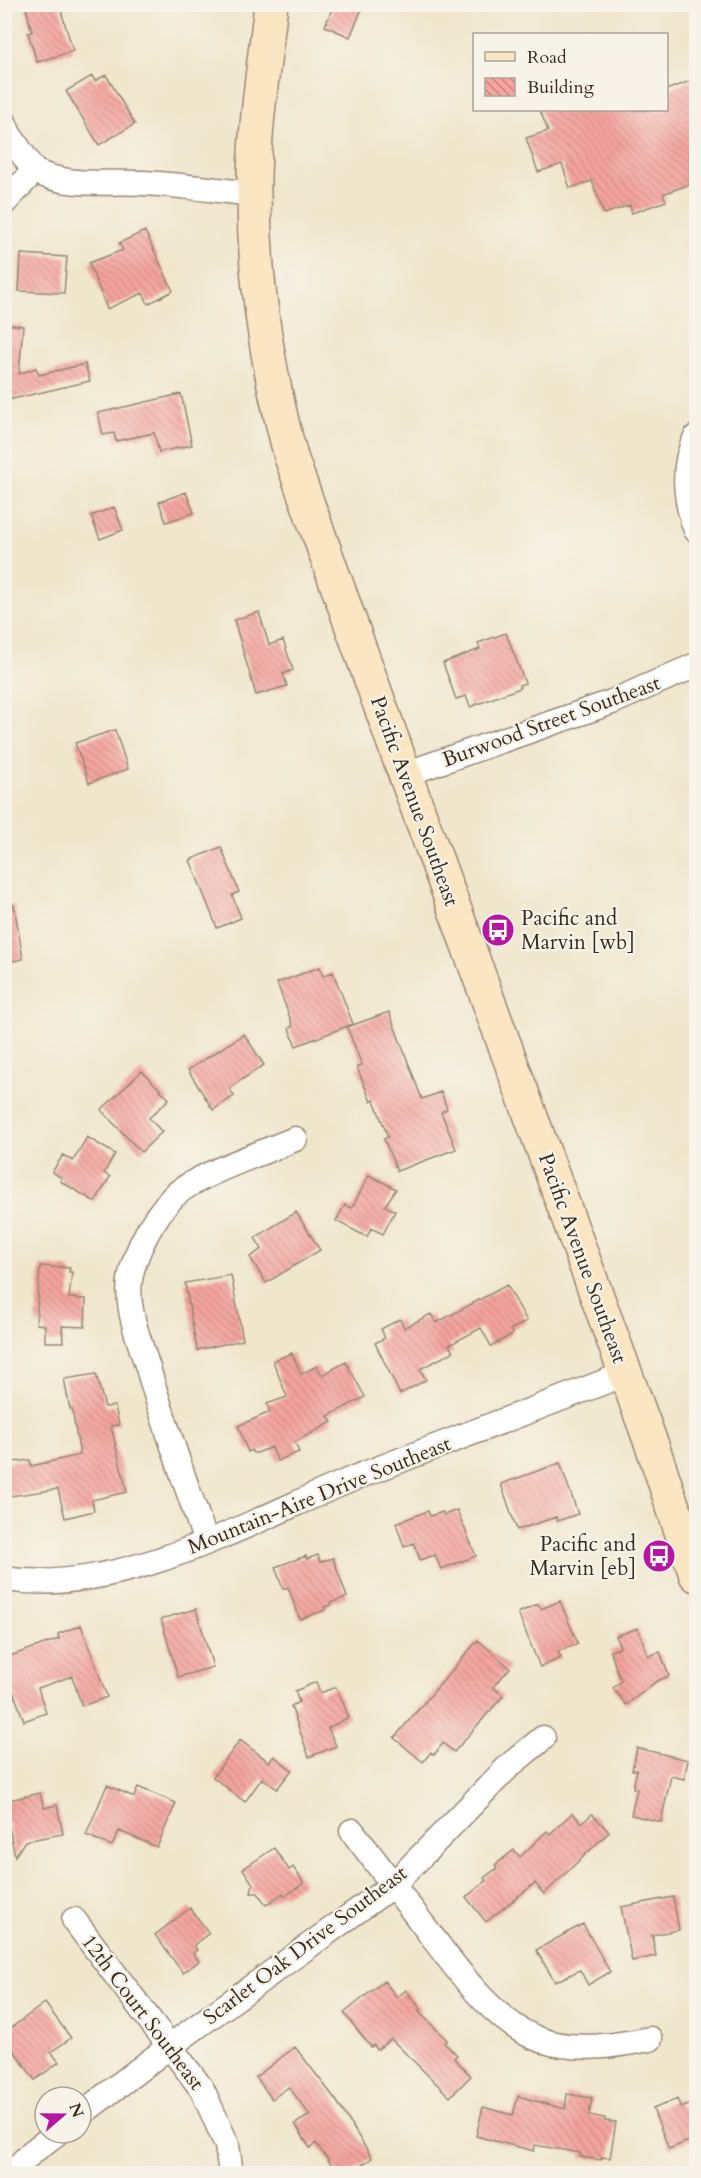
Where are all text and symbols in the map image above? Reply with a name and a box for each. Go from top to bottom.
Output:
legend [473,33,668,111]
text: Road [527,45,567,70]
text: Building [527,75,595,100]
street label: Burwood Street Southeast [438,668,664,774]
street label: Pacific Avenue Southeast [363,692,466,911]
place label: Pacific and Marvin [wb] [521,904,635,957]
bus stop icon: Pacific and Marvin [wb] [480,912,516,948]
street label: Pacific Avenue Southeast [531,1149,634,1368]
street label: Mountain-Aire Drive Southeast [183,1429,455,1562]
place label: Pacific and Marvin [eb] [529,1530,636,1583]
bus stop icon: Pacific and Marvin [eb] [641,1538,677,1574]
street label: Scarlet Oak Drive Southeast [197,1859,413,2032]
street label: 12th Court Southeast [74,1928,211,2096]
north arrow [33,2085,93,2145]
text: N [63,2100,89,2121]

